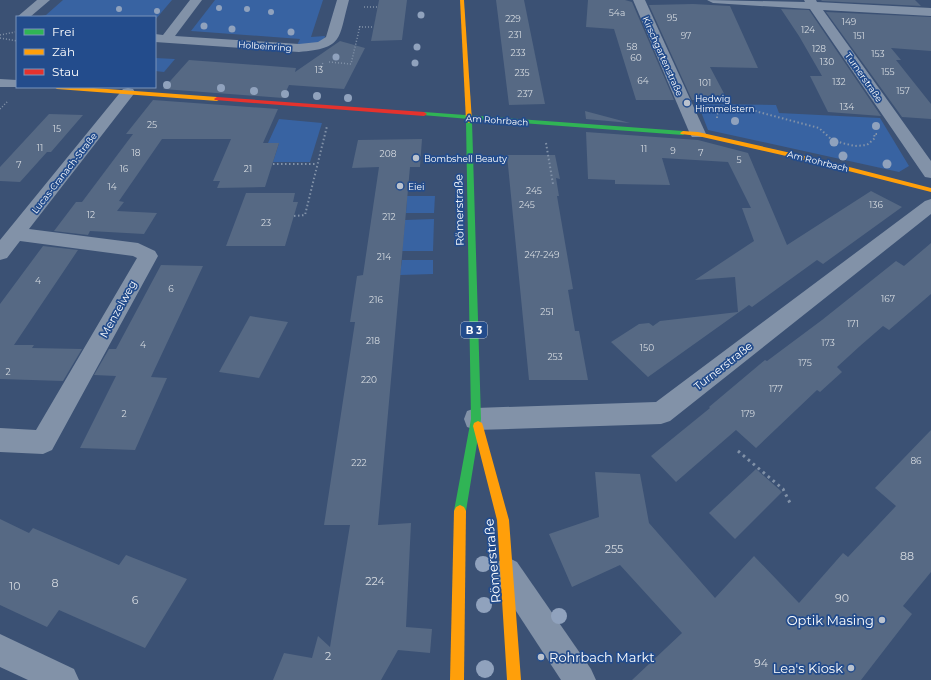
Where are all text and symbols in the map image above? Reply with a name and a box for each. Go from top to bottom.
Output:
house number: 54a [609,7,625,18]
house number: 95 [667,12,677,23]
house number: 229 [505,13,521,24]
street label: Kirschgartenstraße [640,14,686,98]
legend [16,16,156,88]
house number: 149 [842,16,857,27]
text: Frei [52,24,75,39]
house number: 124 [801,24,815,35]
house number: 231 [508,29,522,40]
house number: 97 [681,30,691,41]
house number: 151 [853,30,865,41]
street label: Holbeinring [238,39,292,53]
house number: 58 [627,41,638,52]
house number: 128 [812,43,826,54]
text: Zäh [52,44,75,59]
house number: 233 [510,47,526,58]
house number: 153 [871,48,885,59]
street label: Turnerstraße [843,50,885,104]
house number: 60 [630,52,642,63]
house number: 130 [820,56,834,67]
text: Stau [52,64,79,79]
house number: 13 [315,64,323,75]
house number: 155 [881,66,895,77]
house number: 235 [514,67,530,78]
house number: 64 [637,75,649,86]
house number: 132 [832,76,846,87]
house number: 101 [699,77,711,88]
house number: 157 [896,85,910,96]
house number: 237 [517,88,533,99]
place label: Hedwig Himmelstern [695,93,755,114]
marker: Hedwig Himmelstern [682,98,692,108]
house number: 134 [840,101,854,112]
street label: Am Rohrbach [465,112,529,128]
house number: 25 [147,119,157,130]
house number: 15 [53,123,61,134]
street label: Lucas-Cranach-Straße [29,130,99,216]
house number: 11 [37,142,43,153]
house number: 11 [641,143,647,154]
house number: 9 [670,145,676,156]
house number: 18 [132,147,141,158]
house number: 7 [698,147,704,158]
house number: 208 [380,148,397,159]
street label: Am Rohrbach [786,148,850,174]
marker: Bombshell Beauty [411,153,421,163]
place label: Bombshell Beauty [424,153,507,164]
house number: 5 [736,154,742,165]
house number: 7 [16,159,22,170]
house number: 16 [120,163,129,174]
house number: 21 [244,163,252,174]
street label: Römerstraße [451,174,467,246]
house number: 14 [107,181,117,192]
marker: Eiei [395,181,405,191]
place label: Eiei [408,181,424,192]
house number: 245 [526,185,542,196]
house number: 245 [519,199,535,210]
house number: 136 [869,199,883,210]
house number: 12 [87,209,95,220]
house number: 212 [382,211,396,222]
house number: 23 [261,217,271,228]
house number: 247-249 [525,249,560,260]
house number: 214 [377,251,391,262]
house number: 4 [35,275,41,286]
street label: Menzelweg [97,278,139,340]
house number: 6 [168,283,174,294]
house number: 167 [881,293,895,304]
house number: 216 [369,294,383,305]
house number: 251 [540,306,554,317]
house number: 171 [847,318,859,329]
road number: B 3 [461,322,487,338]
house number: 218 [366,335,380,346]
house number: 173 [821,337,835,348]
house number: 4 [140,339,146,350]
street label: Turnerstraße [691,339,755,393]
house number: 150 [640,342,654,353]
house number: 253 [547,351,563,362]
house number: 175 [798,357,812,368]
house number: 2 [5,366,11,377]
house number: 220 [361,374,377,385]
house number: 177 [769,383,783,394]
house number: 2 [121,408,127,419]
house number: 179 [741,408,756,419]
house number: 86 [910,455,922,466]
house number: 222 [351,457,367,468]
street label: Römerstraße [480,518,504,604]
house number: 255 [605,542,623,556]
house number: 88 [900,549,914,563]
house number: 224 [365,574,385,588]
house number: 8 [51,576,59,590]
house number: 10 [9,579,21,593]
house number: 90 [835,591,849,605]
house number: 6 [132,593,139,607]
place label: Optik Masing [787,612,874,628]
marker: Optik Masing [877,615,887,625]
house number: 2 [325,649,331,663]
place label: Rohrbach Markt [549,649,655,665]
marker: Rohrbach Markt [536,652,546,662]
house number: 94 [754,656,769,670]
place label: Lea's Kiosk [773,660,843,676]
marker: Lea's Kiosk [846,663,856,673]

